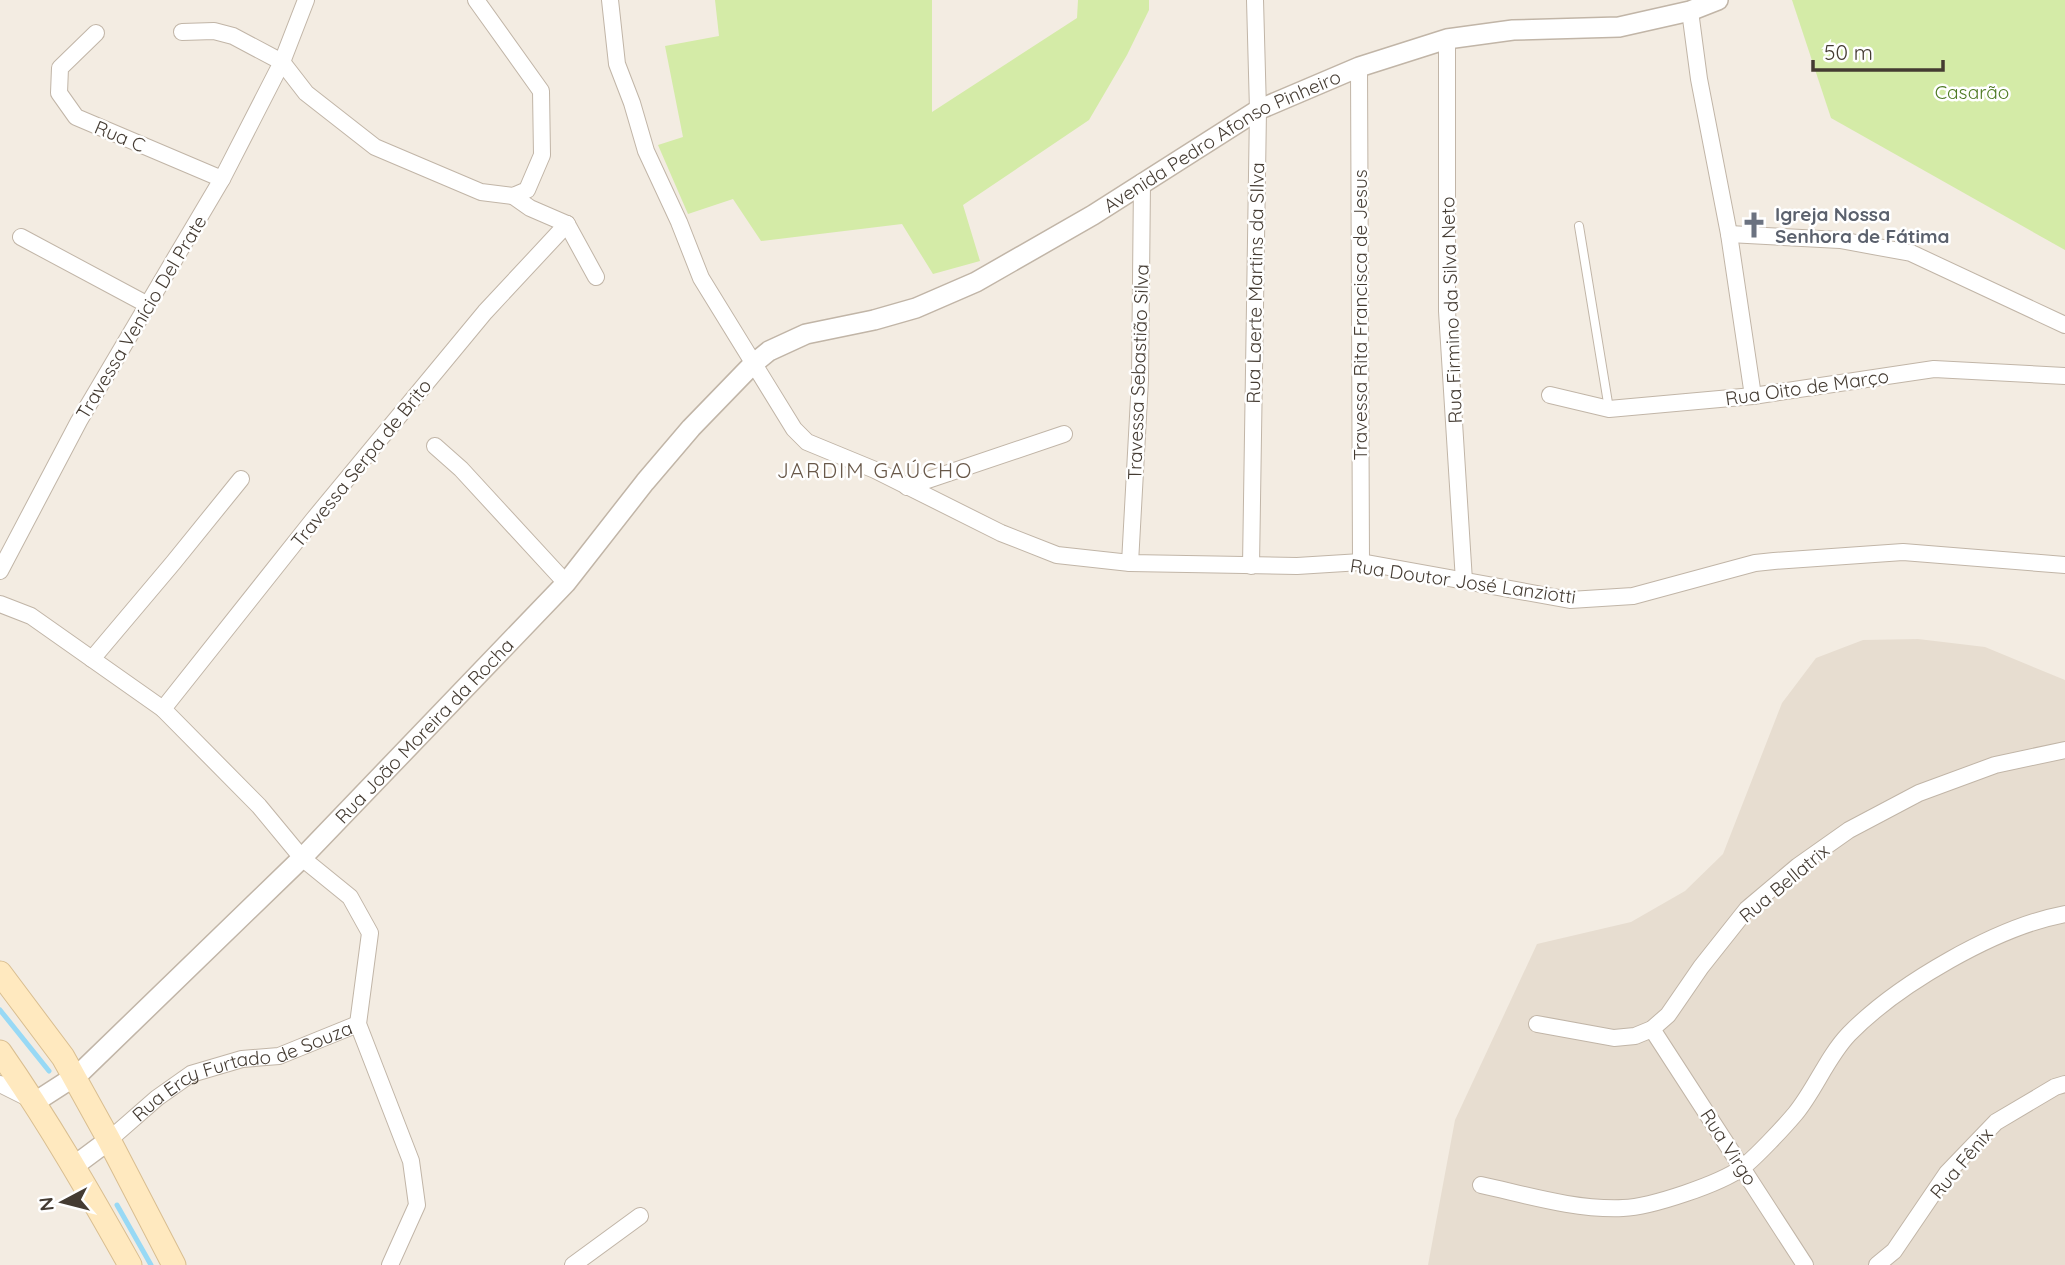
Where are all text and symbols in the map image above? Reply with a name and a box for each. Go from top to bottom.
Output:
scale bar [1813,28,1942,72]
text: 50 m [1824,39,1873,65]
street label: Avenida Pedro Afonso Pinheiro [1099,64,1344,217]
park label: Casarão [1935,80,2009,104]
street label: Rua C [91,115,149,157]
street label: Rua Laerte Martins da SIlva [1241,162,1269,404]
street label: Travessa Rita Francisca de Jesus [1348,169,1372,461]
street label: Rua Firmino da Silva Neto [1435,196,1467,424]
place label: Igreja Nossa Senhora de Fátima [1775,202,1950,248]
church icon: Igreja Nossa Senhora de Fátima [1739,210,1769,240]
street label: Travessa Venício Del Prate [71,211,211,423]
street label: Travessa Sebastião Silva [1122,264,1154,480]
street label: Rua Oito de Março [1724,364,1890,410]
street label: Travessa Serpa de Brito [286,374,436,552]
district label: JARDIM GAÚCHO [777,457,973,483]
street label: Rua Doutor José Lanziotti [1349,553,1577,609]
street label: Rua João Moreira da Rocha [330,633,519,828]
street label: Rua Bellatrix [1734,838,1834,928]
street label: Rua Ercy Furtado de Souza [127,1016,356,1126]
street label: Rua Virgo [1695,1104,1763,1190]
street label: Rua Fênix [1924,1123,1998,1203]
north arrow [28,1167,98,1237]
text: N [33,1196,59,1212]

